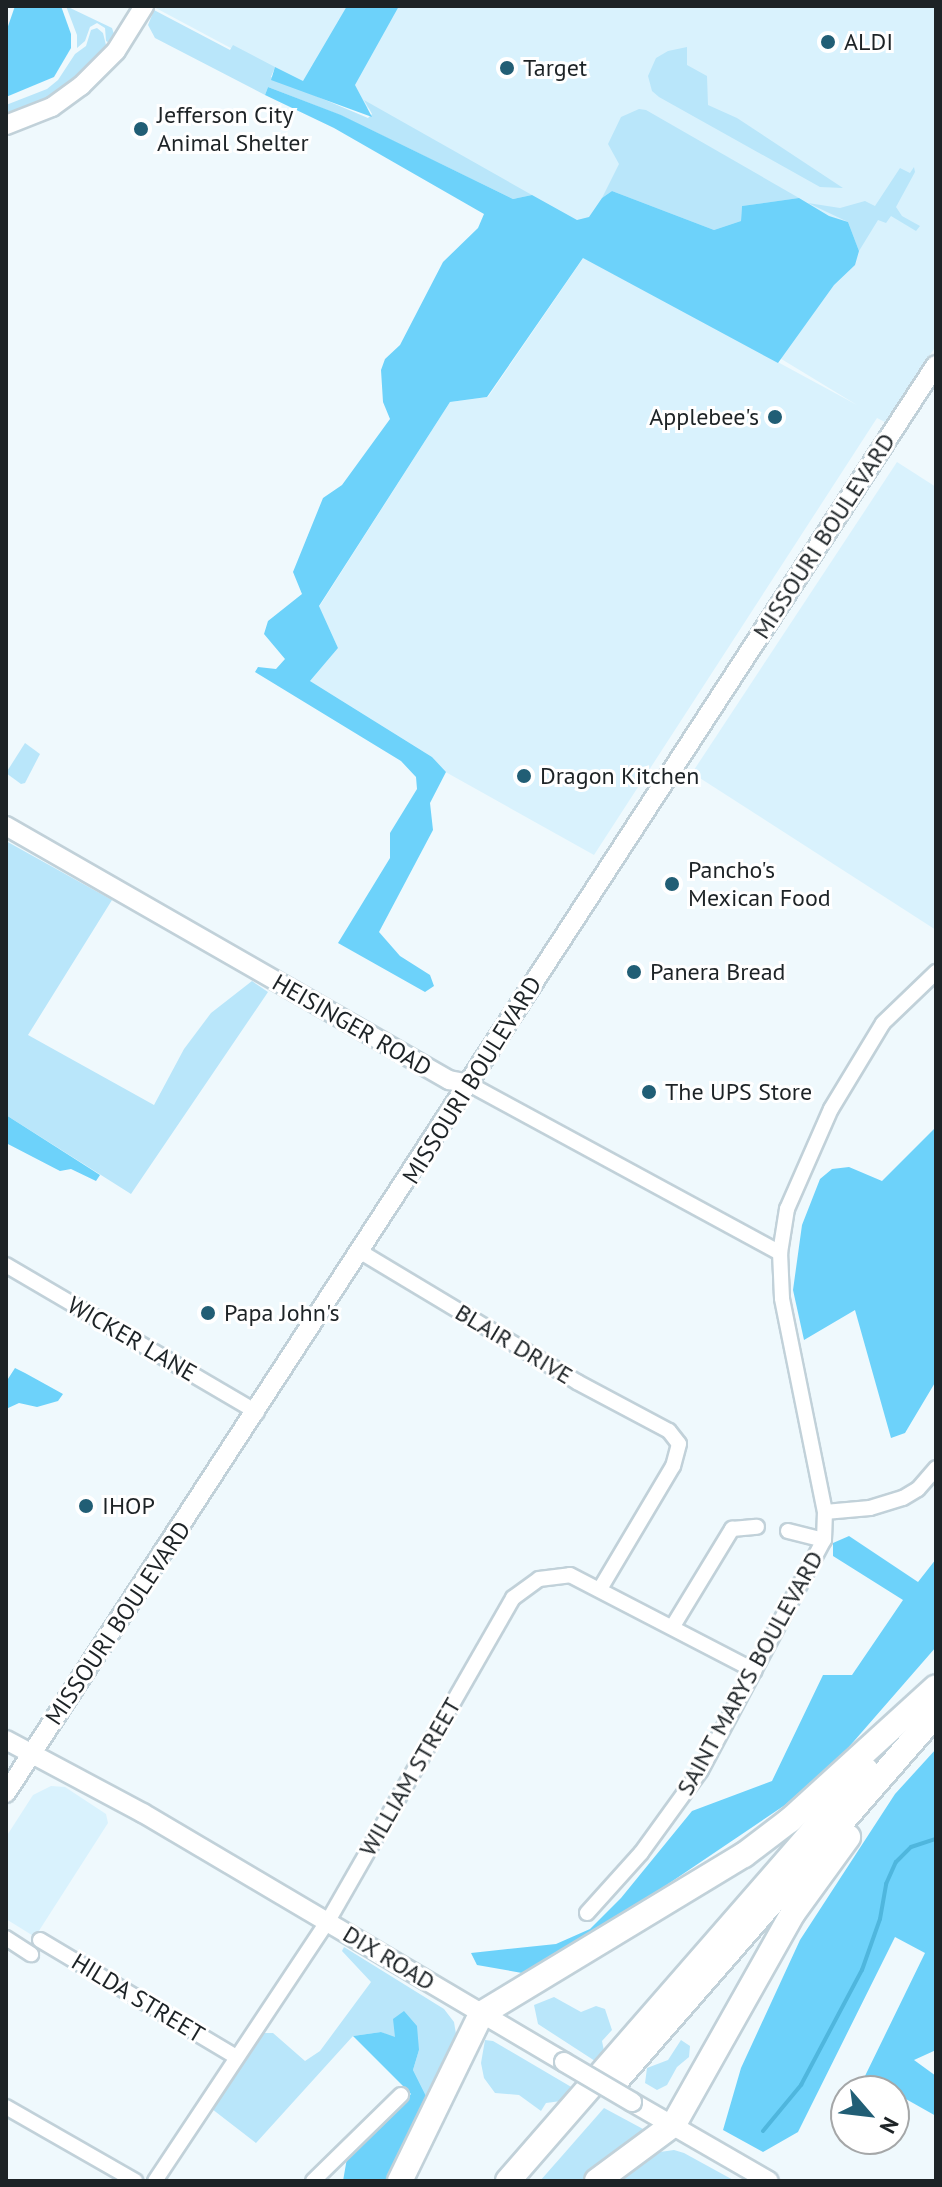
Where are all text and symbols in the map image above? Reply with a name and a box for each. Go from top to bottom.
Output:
place label: ALDI [844,28,893,56]
marker: ALDI [819,33,837,51]
place label: Target [523,54,587,82]
marker: Target [498,59,516,77]
place label: Jefferson City Animal Shelter [157,101,309,157]
marker: Jefferson City Animal Shelter [132,120,150,138]
place label: Applebee's [649,403,759,431]
marker: Applebee's [766,408,784,426]
street label: MISSOURI BOULEVARD [747,428,901,644]
place label: Dragon Kitchen [540,762,699,790]
marker: Dragon Kitchen [515,767,533,785]
place label: Pancho's Mexican Food [688,856,831,912]
marker: Pancho's Mexican Food [663,875,681,893]
place label: Panera Bread [650,958,785,986]
marker: Panera Bread [625,963,643,981]
street label: HEISINGER ROAD [267,968,437,1082]
street label: MISSOURI BOULEVARD [396,971,548,1189]
place label: The UPS Store [665,1078,812,1106]
marker: The UPS Store [640,1083,658,1101]
street label: WICKER LANE [62,1290,202,1388]
street label: BLAIR DRIVE [450,1298,578,1390]
place label: Papa John's [224,1299,340,1327]
marker: Papa John's [199,1304,217,1322]
place label: IHOP [102,1492,155,1520]
marker: IHOP [77,1497,95,1515]
street label: MISSOURI BOULEVARD [39,1516,197,1730]
street label: SAINT MARYS BOULEVARD [671,1545,829,1801]
street label: WILLIAM STREET [353,1693,467,1861]
street label: DIX ROAD [338,1919,440,1997]
street label: HILDA STREET [66,1947,210,2049]
north arrow [830,2075,910,2155]
text: N [874,2112,905,2138]

